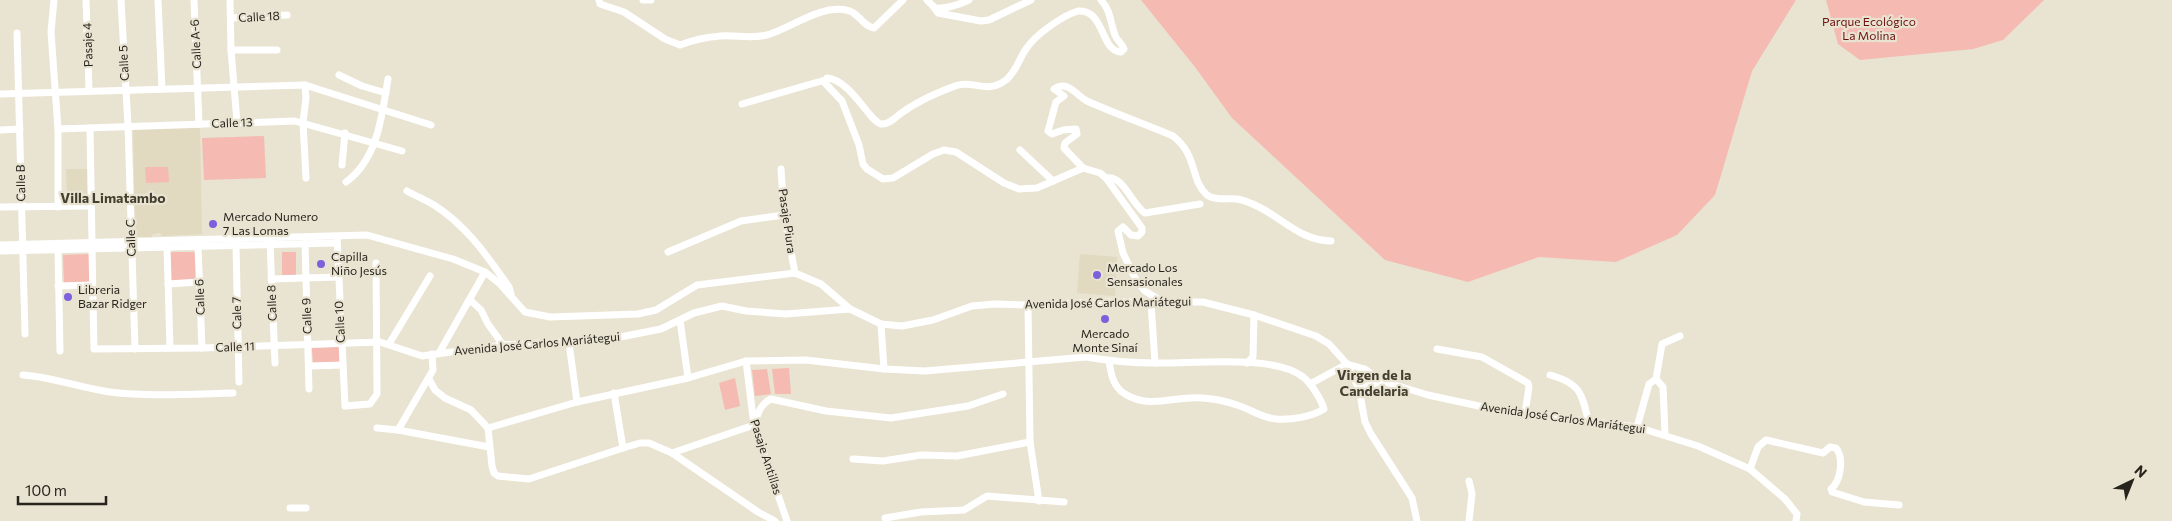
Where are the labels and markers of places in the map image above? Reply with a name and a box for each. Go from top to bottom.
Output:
place label: Mercado Numero 7 Las Lomas [223,209,318,237]
marker: Mercado Numero 7 Las Lomas [207,218,219,230]
place label: Capilla Niño Jesús [331,249,387,278]
marker: Capilla Niño Jesús [315,258,327,270]
place label: Mercado Los Sensasionales [1107,260,1183,288]
marker: Mercado Los Sensasionales [1091,269,1103,281]
place label: Libreria Bazar Ridger [78,282,147,310]
marker: Libreria Bazar Ridger [62,291,74,303]
marker: Mercado Monte Sinaí [1099,313,1111,325]
place label: Mercado Monte Sinaí [1072,326,1139,354]

